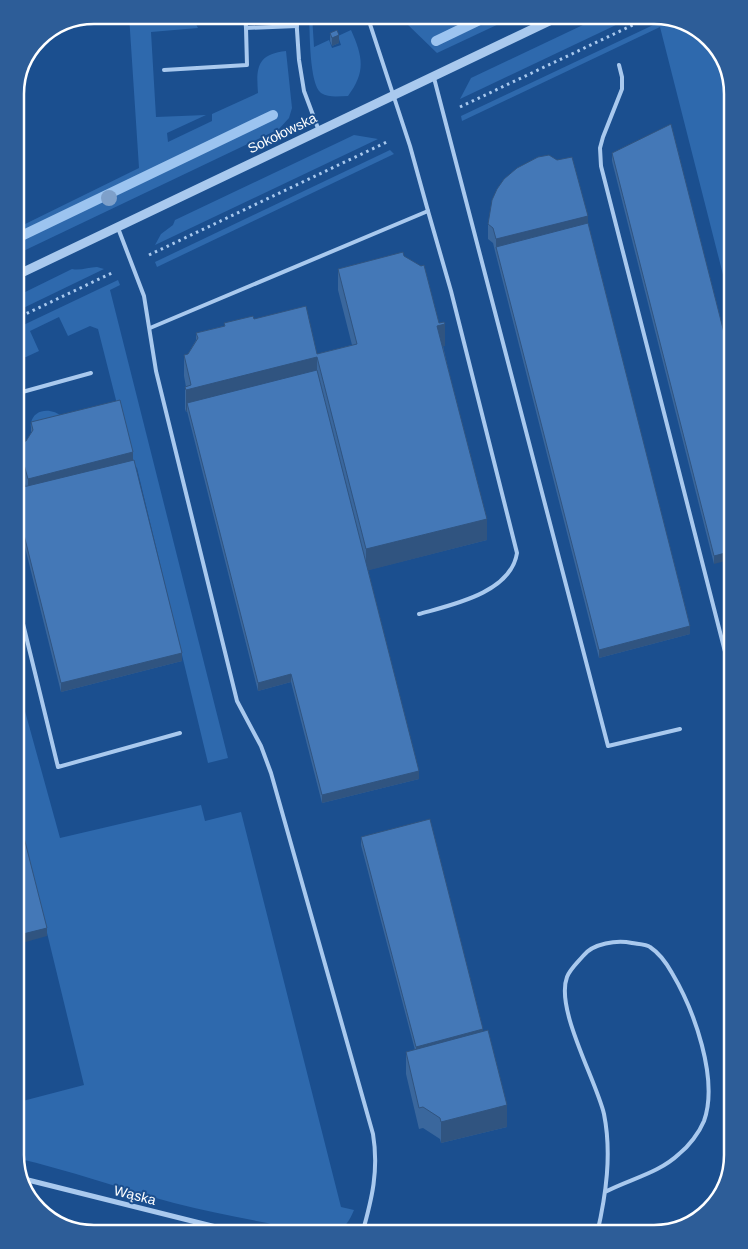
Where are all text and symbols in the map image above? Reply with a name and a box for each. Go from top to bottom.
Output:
street label: Sokołowska [245,109,319,157]
street label: Wąska [112,1182,158,1208]

